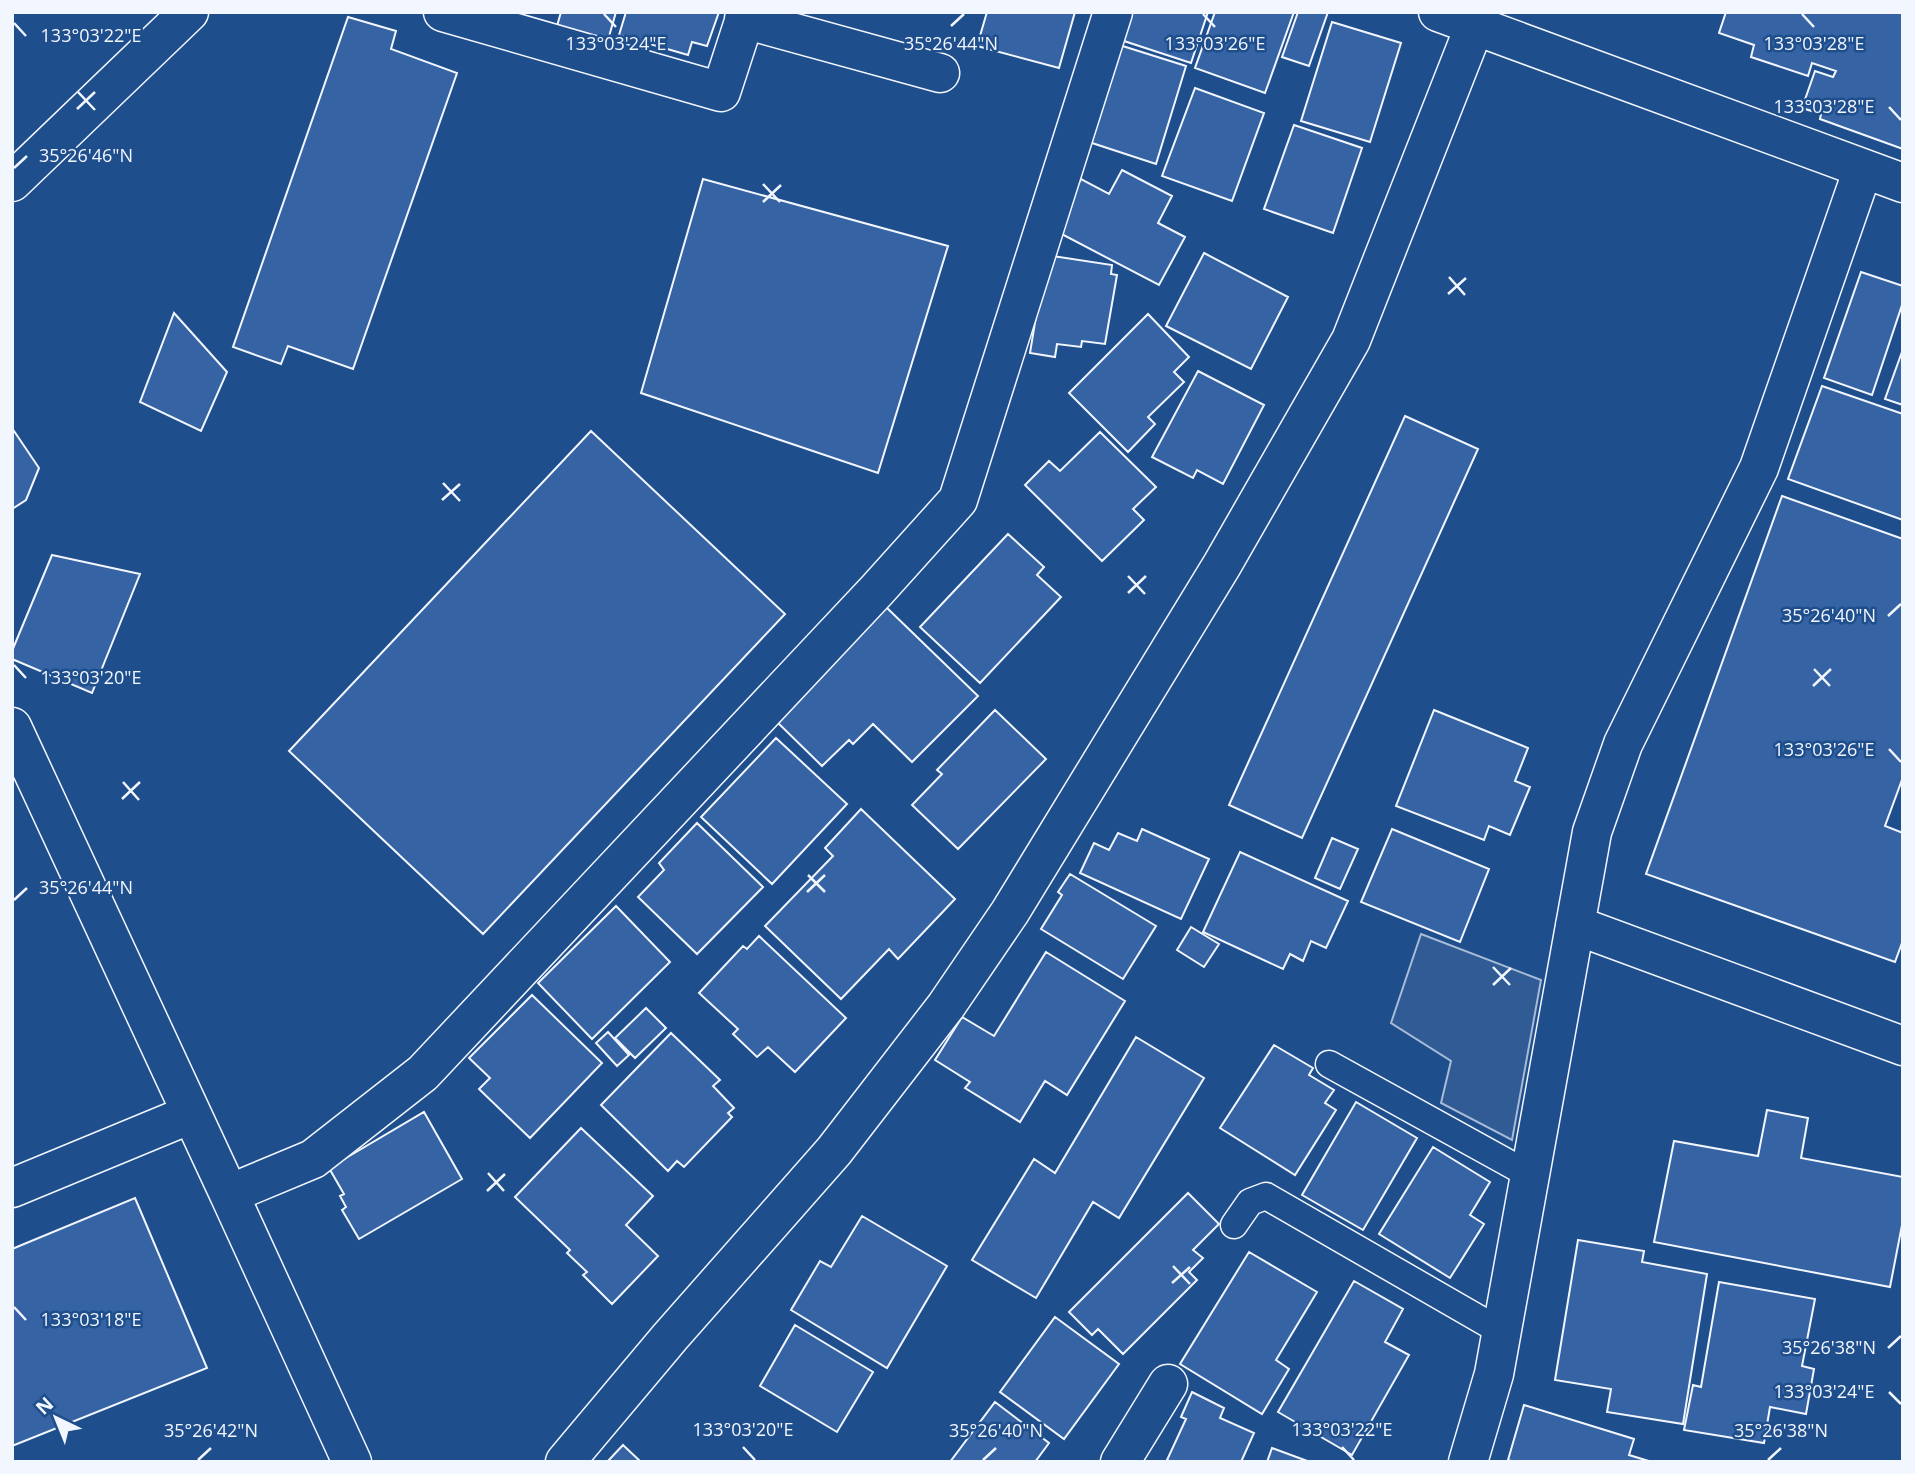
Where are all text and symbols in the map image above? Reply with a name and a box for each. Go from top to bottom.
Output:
text: 133°03'22"E [41,23,141,47]
text: 133°03'24"E [566,31,666,55]
text: 35°26'44"N [904,31,998,55]
text: 133°03'26"E [1165,31,1265,55]
text: 133°03'28"E [1764,31,1864,55]
text: 133°03'28"E [1774,94,1874,118]
text: 35°26'46"N [39,143,133,167]
text: 35°26'40"N [1782,603,1876,627]
text: 133°03'20"E [41,665,141,689]
text: 133°03'26"E [1774,737,1874,761]
text: 35°26'44"N [39,875,133,899]
text: 133°03'18"E [41,1307,141,1331]
text: 35°26'38"N [1782,1335,1876,1359]
text: 133°03'24"E [1774,1379,1874,1403]
north arrow [21,1383,91,1453]
text: N [30,1391,59,1420]
text: 133°03'20"E [693,1417,793,1441]
text: 133°03'22"E [1292,1417,1392,1441]
text: 35°26'42"N [164,1418,258,1442]
text: 35°26'40"N [949,1418,1043,1442]
text: 35°26'38"N [1734,1418,1828,1442]

